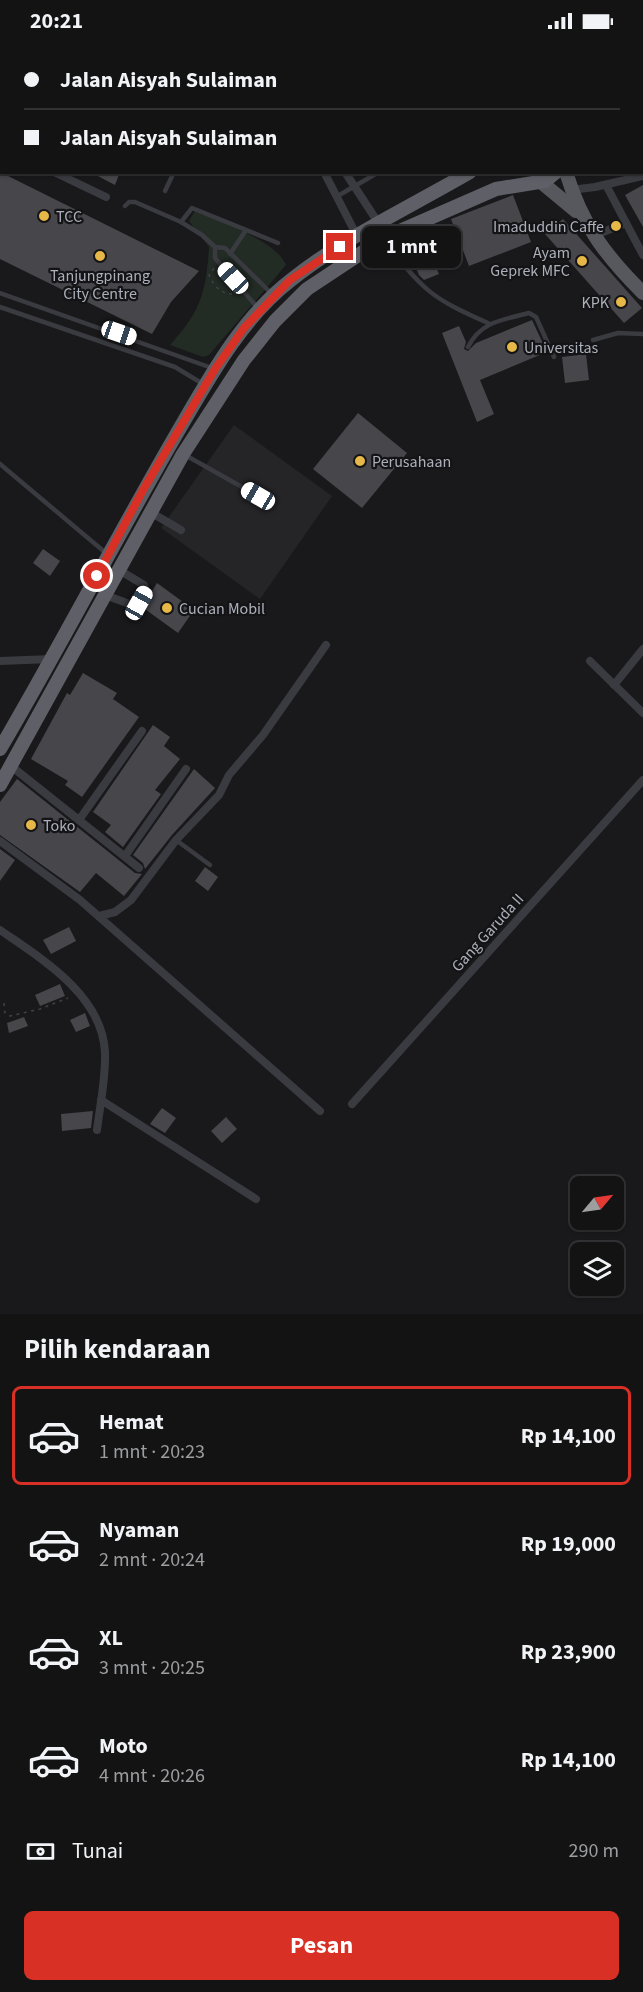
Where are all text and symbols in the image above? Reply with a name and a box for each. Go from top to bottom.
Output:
text: 20:21 [30,5,83,37]
text: Jalan Aisyah Sulaiman [60,64,277,96]
text: Jalan Aisyah Sulaiman [60,122,277,154]
place label: TCC [56,206,82,228]
marker: TCC [37,209,51,223]
place label: Imaduddin Caffe [493,216,604,238]
marker: Imaduddin Caffe [609,219,623,233]
callout: 1 mnt [361,226,460,268]
route end [326,233,353,260]
text: 1 mnt [386,233,437,261]
place label: Ayam Geprek MFC [490,242,570,282]
marker: Tanjungpinang City Centre [93,249,107,263]
marker: Ayam Geprek MFC [575,254,589,268]
car [214,259,252,297]
place label: Tanjungpinang City Centre [50,265,150,305]
place label: KPK [581,292,610,314]
marker: KPK [614,295,628,309]
car [99,319,139,347]
place label: Universitas [524,337,599,359]
marker: Universitas [505,340,519,354]
place label: Perusahaan [372,451,451,473]
marker: Perusahaan [353,454,367,468]
car [238,479,278,513]
route start [83,562,110,589]
car [122,583,156,623]
place label: Cucian Mobil [179,598,265,620]
marker: Cucian Mobil [160,601,174,615]
place label: Toko [43,815,76,837]
marker: Toko [24,818,38,832]
street label: Gang Garuda II [447,889,529,977]
north arrow [570,1176,624,1230]
map controls [570,1176,624,1296]
button: layers [570,1242,624,1296]
text: Pilih kendaraan [24,1330,211,1369]
text: Hemat [99,1406,164,1438]
icon: car [27,1409,81,1463]
text: Rp 14,100 [521,1420,616,1452]
text: 1 mnt · 20:23 [99,1438,205,1466]
text: Nyaman [99,1514,179,1546]
icon: car [27,1517,81,1571]
text: Rp 19,000 [521,1528,616,1560]
text: 2 mnt · 20:24 [99,1546,205,1574]
text: XL [99,1622,123,1654]
icon: car [27,1625,81,1679]
text: Rp 23,900 [521,1636,616,1668]
text: 3 mnt · 20:25 [99,1654,205,1682]
text: Moto [99,1730,148,1762]
icon: car [27,1733,81,1787]
text: Rp 14,100 [521,1744,616,1776]
text: 4 mnt · 20:26 [99,1762,205,1790]
icon: cash [24,1835,57,1868]
text: Tunai [72,1835,123,1867]
text: 290 m [569,1837,619,1865]
button: Pesan [24,1911,619,1980]

